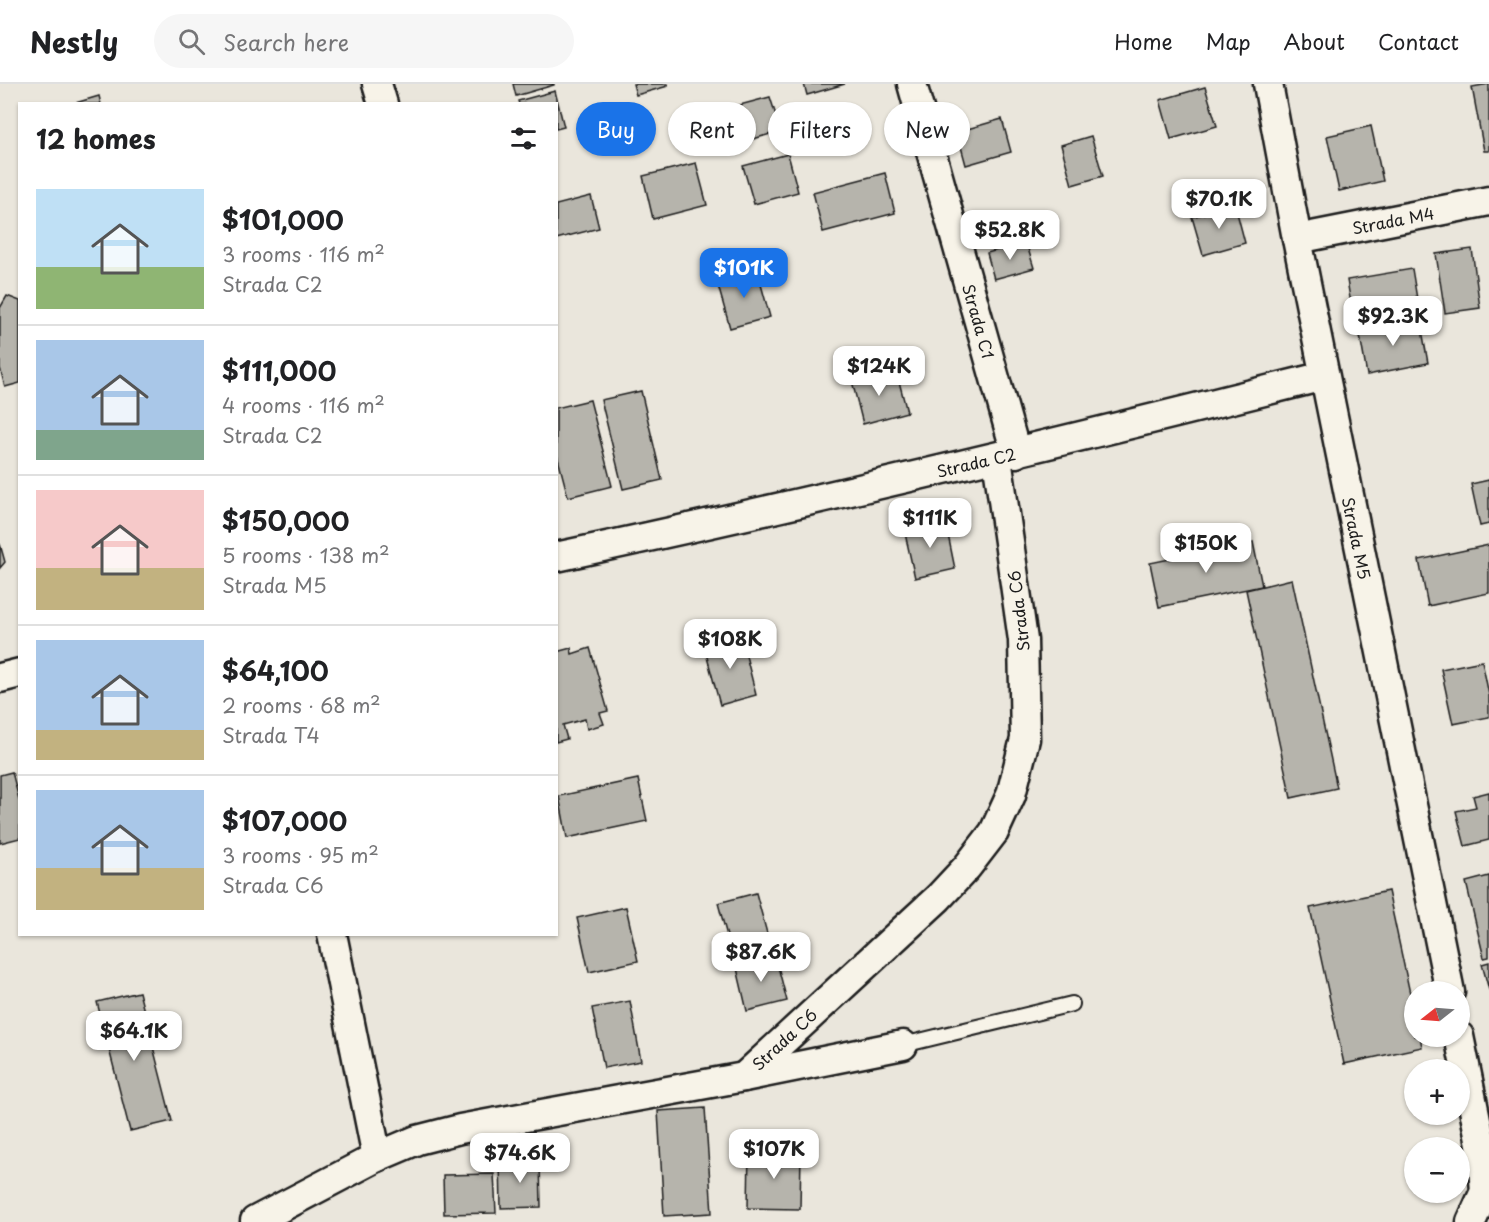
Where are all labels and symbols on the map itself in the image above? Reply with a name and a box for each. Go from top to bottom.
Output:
pin: $70.1K [1170,179,1268,230]
street label: Strada M4 [1350,200,1436,240]
pin: $52.8K [961,210,1059,261]
pin: $101K [702,248,786,299]
street label: Strada C1 [957,281,1001,361]
pin: $92.3K [1344,296,1442,347]
pin: $124K [837,346,921,397]
street label: Strada C2 [934,441,1018,483]
street label: Strada M5 [1337,495,1377,581]
pin: $111K [888,498,972,549]
pin: $150K [1164,523,1248,574]
street label: Strada C6 [1001,569,1035,653]
pin: $108K [688,619,772,670]
pin: $87.6K [712,932,810,983]
north arrow [1404,981,1470,1047]
street label: Strada C6 [746,1002,822,1075]
pin: $64.1K [85,1011,183,1062]
pin: $107K [732,1129,816,1180]
pin: $74.6K [471,1133,569,1184]

